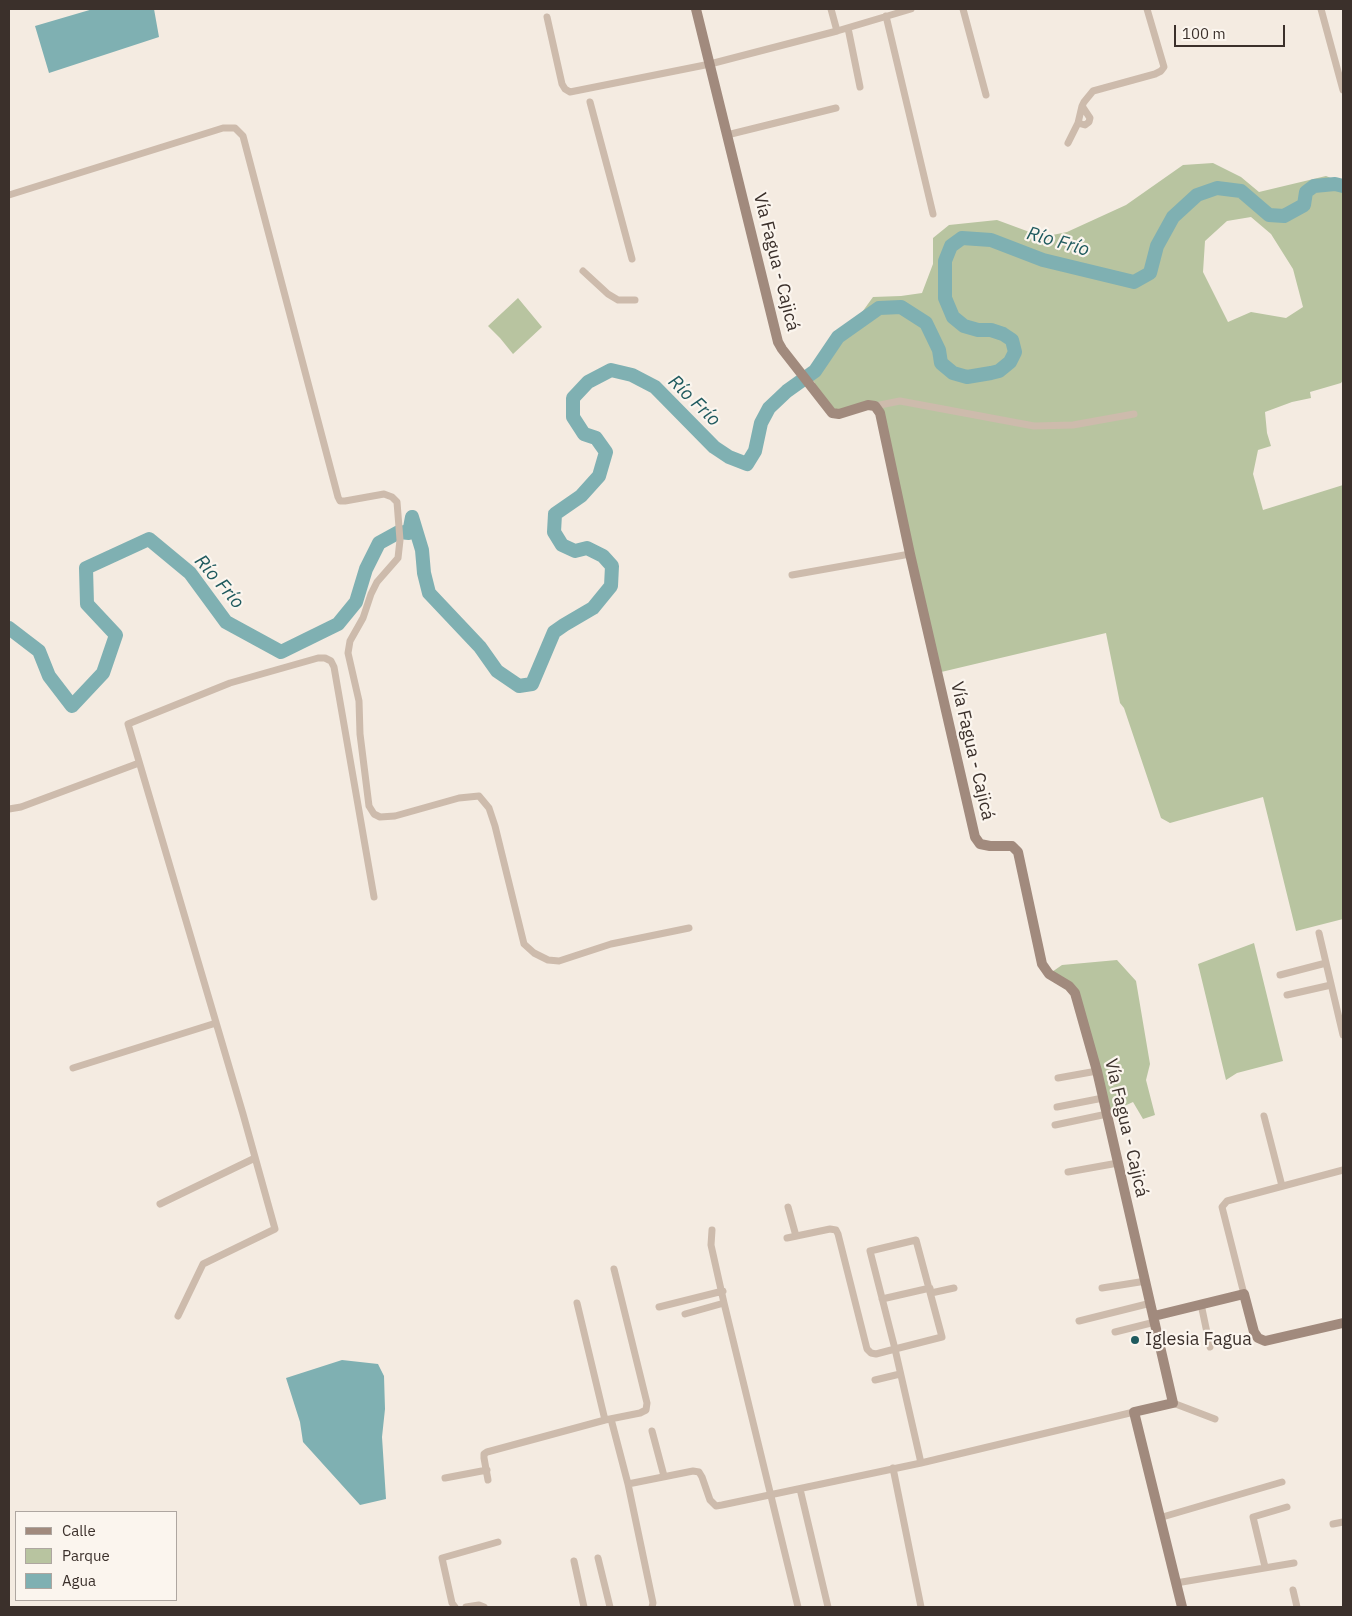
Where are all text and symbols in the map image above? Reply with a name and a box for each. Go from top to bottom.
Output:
scale bar [1177,15,1288,47]
text: 100 m [1182,24,1226,43]
street label: Vía Fagua - Cajicá [748,191,804,333]
water label: Río Frío [1024,222,1092,262]
water label: Río Frío [663,371,725,431]
water label: Río Frío [189,550,249,614]
street label: Vía Fagua - Cajicá [946,680,998,822]
street label: Vía Fagua - Cajicá [1100,1057,1152,1199]
place label: Iglesia Fagua [1145,1329,1252,1351]
marker: Iglesia Fagua [1129,1334,1141,1346]
legend [15,1511,178,1601]
text: Calle [62,1521,96,1540]
text: Parque [62,1546,110,1565]
text: Agua [62,1571,96,1590]

